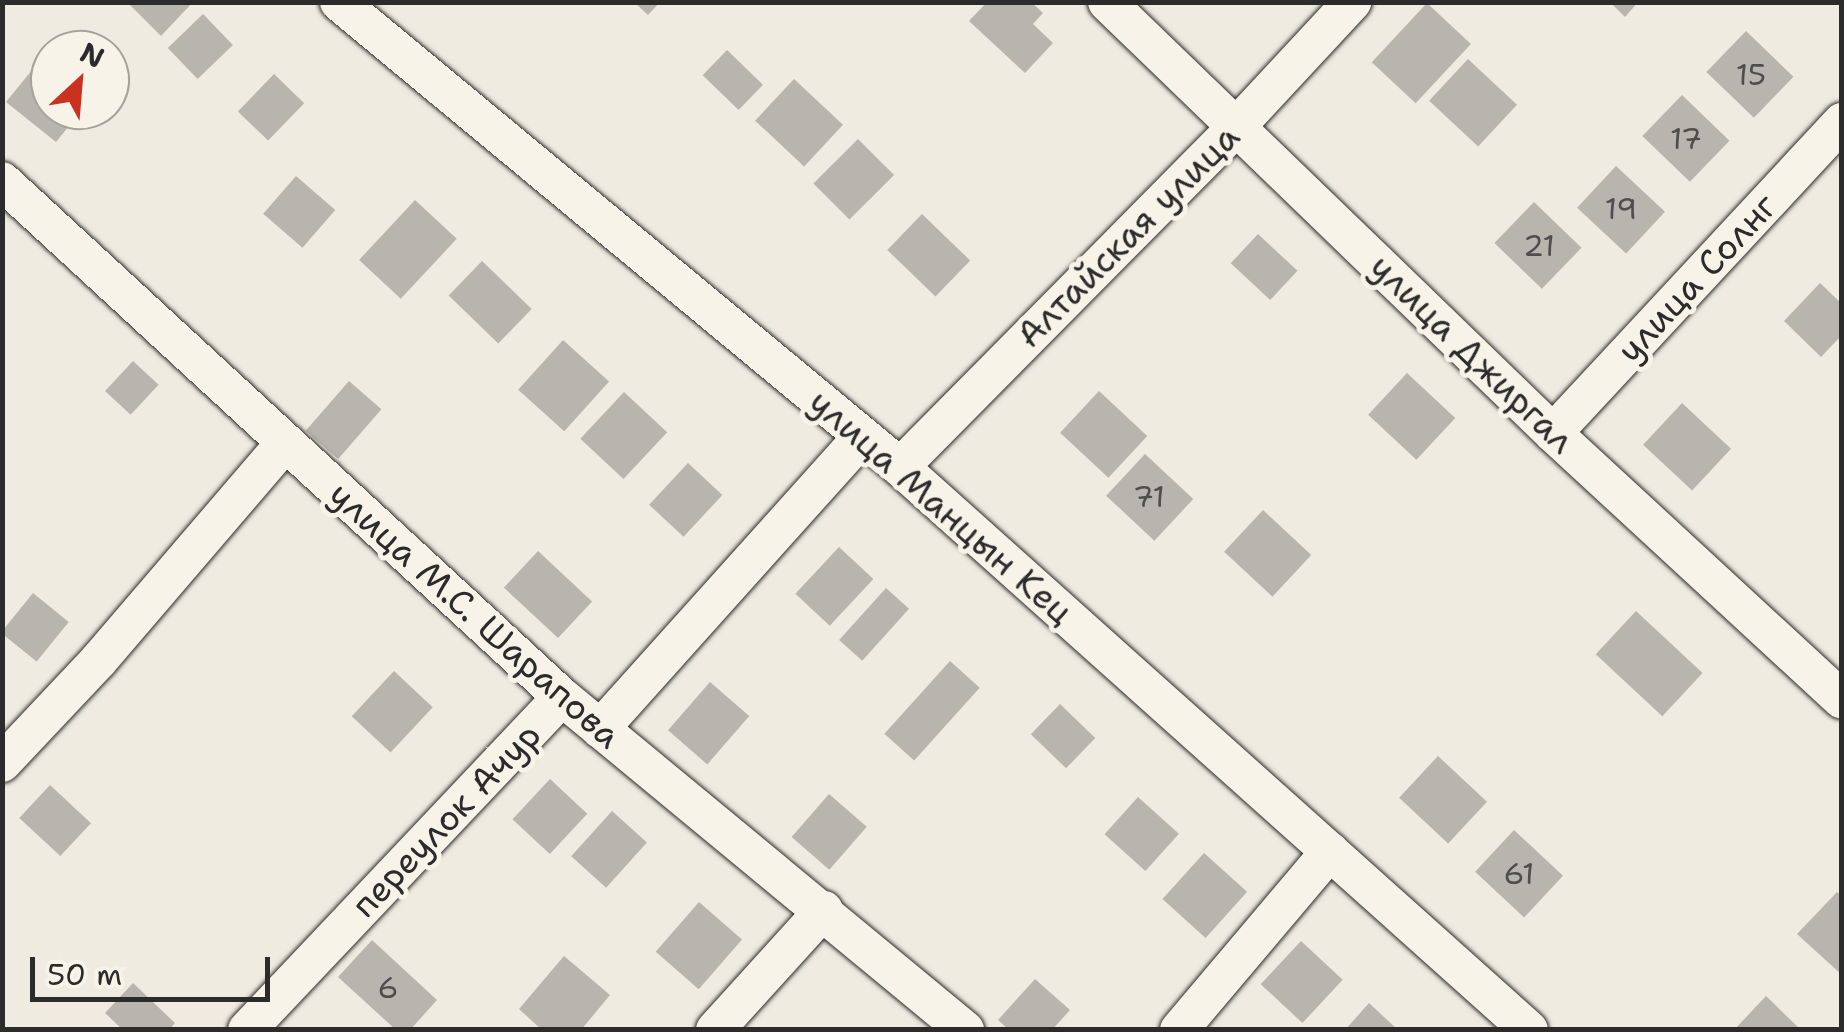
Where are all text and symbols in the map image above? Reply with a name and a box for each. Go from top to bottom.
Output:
north arrow [30,30,130,130]
text: N [74,33,111,77]
house number: 15 [1736,57,1766,93]
street label: Алтайская улица [1008,116,1248,356]
house number: 17 [1670,121,1702,157]
street label: улица Солнг [1608,185,1786,371]
house number: 19 [1605,191,1637,227]
house number: 21 [1523,228,1555,264]
street label: улица Джиргал [1361,246,1583,462]
street label: улица Манцын Кец [800,381,1082,633]
street label: улица М.С. Шарапова [321,473,629,757]
house number: 71 [1133,479,1165,515]
street label: переулок Ачур [343,714,549,926]
house number: 61 [1503,856,1535,892]
scale bar [35,937,275,999]
text: 50 m [47,954,122,995]
house number: 6 [378,970,398,1006]

